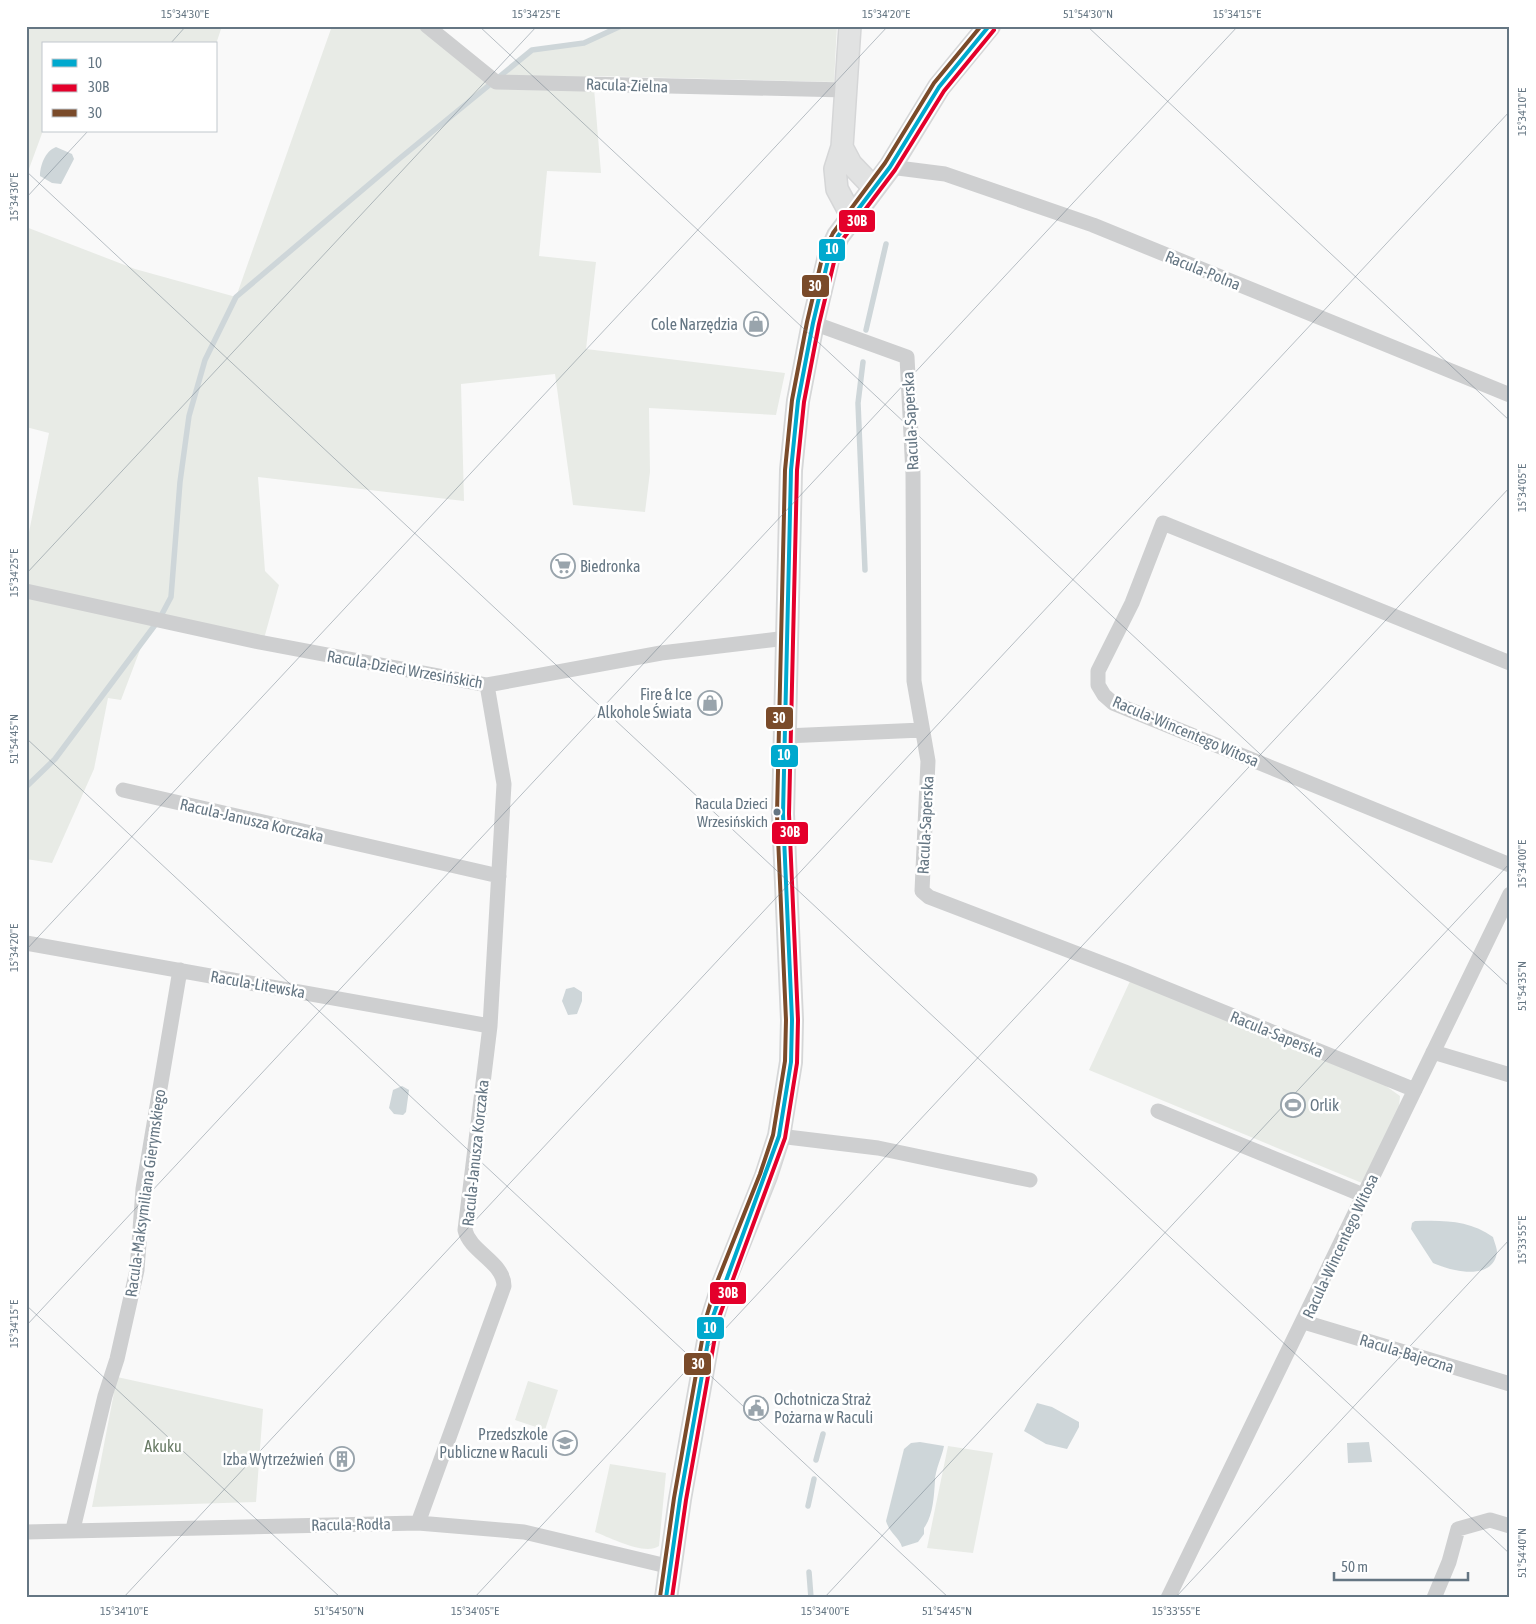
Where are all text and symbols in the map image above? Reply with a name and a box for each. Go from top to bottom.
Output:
text: 15°34'30"E [161,7,209,21]
text: 15°34'25"E [512,7,560,21]
text: 15°34'20"E [862,7,910,21]
text: 51°54'30"N [1063,7,1113,21]
text: 15°34'15"E [1213,7,1261,21]
legend [42,42,218,132]
text: 10 [88,54,102,71]
street label: Racula-Zielna [586,75,668,95]
text: 30B [88,78,109,95]
text: 15°34'10"E [1515,88,1529,136]
text: 30 [88,104,102,121]
text: 15°34'30"E [7,173,21,221]
line badge: 30B [838,209,876,233]
text: 30B [847,213,867,229]
line badge: 10 [818,238,846,262]
text: 10 [825,241,839,257]
street label: Racula-Polna [1163,247,1243,293]
line badge: 30 [801,274,830,298]
text: 30 [808,278,822,294]
shop icon: Cole Narzędzia [743,311,769,337]
place label: Cole Narzędzia [651,315,738,334]
street label: Racula-Saperska [898,371,923,471]
text: 15°34'05"E [1515,464,1529,512]
text: 15°34'25"E [7,549,21,597]
supermarket icon: Biedronka [550,553,576,579]
place label: Biedronka [580,557,641,575]
street label: Racula-Dzieci Wrzesińskich [326,646,484,692]
place label: Fire & Ice Alkohole Świata [598,685,692,721]
shop icon: Fire & Ice Alkohole Świata [697,690,723,716]
street label: Racula-Wincentego Witosa [1110,692,1262,771]
line badge: 30 [765,706,794,730]
text: 30 [772,710,786,726]
text: 51°54'45"N [7,714,21,764]
line badge: 10 [770,744,799,768]
text: 10 [777,747,791,763]
street label: Racula-Saperska [913,775,938,875]
street label: Racula-Janusza Korczaka [178,795,326,845]
place label: Racula Dzieci Wrzesińskich [695,795,768,830]
marker: Racula Dzieci Wrzesińskich [772,807,782,817]
line badge: 30B [771,821,809,845]
text: 30B [780,824,800,840]
text: 15°34'00"E [1515,840,1529,888]
text: 15°34'20"E [7,924,21,972]
text: 51°54'35"N [1515,961,1529,1011]
street label: Racula-Litewska [209,967,307,1001]
street label: Racula-Saperska [1228,1007,1326,1062]
street label: Racula-Janusza Korczaka [458,1079,492,1227]
street label: Racula-Maksymiliana Gierymskiego [121,1088,169,1298]
sports icon: Orlik [1280,1092,1306,1118]
place label: Orlik [1310,1096,1339,1114]
street label: Racula-Wincentego Witosa [1299,1171,1382,1321]
text: 15°33'55"E [1515,1216,1529,1264]
line badge: 30B [709,1281,747,1305]
text: 30B [718,1285,738,1301]
text: 15°34'15"E [7,1300,21,1348]
line badge: 10 [696,1316,725,1340]
text: 10 [703,1320,717,1336]
street label: Racula-Bajeczna [1357,1330,1456,1377]
line badge: 30 [683,1352,712,1376]
text: 30 [691,1356,705,1372]
place label: Ochotnicza Straż Pożarna w Raculi [774,1390,873,1426]
public building icon: Ochotnicza Straż Pożarna w Raculi [743,1395,769,1421]
place label: Przedszkole Publiczne w Raculi [439,1425,548,1461]
school or university icon: Przedszkole Publiczne w Raculi [552,1430,578,1456]
park label: Akuku [144,1437,182,1455]
building icon: Izba Wytrzeźwień [329,1446,355,1472]
place label: Izba Wytrzeźwień [223,1450,324,1469]
street label: Racula-Rodła [311,1514,391,1534]
text: 51°54'40"N [1515,1528,1529,1578]
scale bar [1334,1549,1467,1581]
text: 50 m [1341,1558,1368,1575]
text: 15°34'10"E [100,1604,148,1618]
text: 51°54'50"N [314,1604,364,1618]
text: 15°34'05"E [451,1604,499,1618]
text: 15°34'00"E [801,1604,849,1618]
text: 51°54'45"N [922,1604,972,1618]
text: 15°33'55"E [1152,1604,1200,1618]

